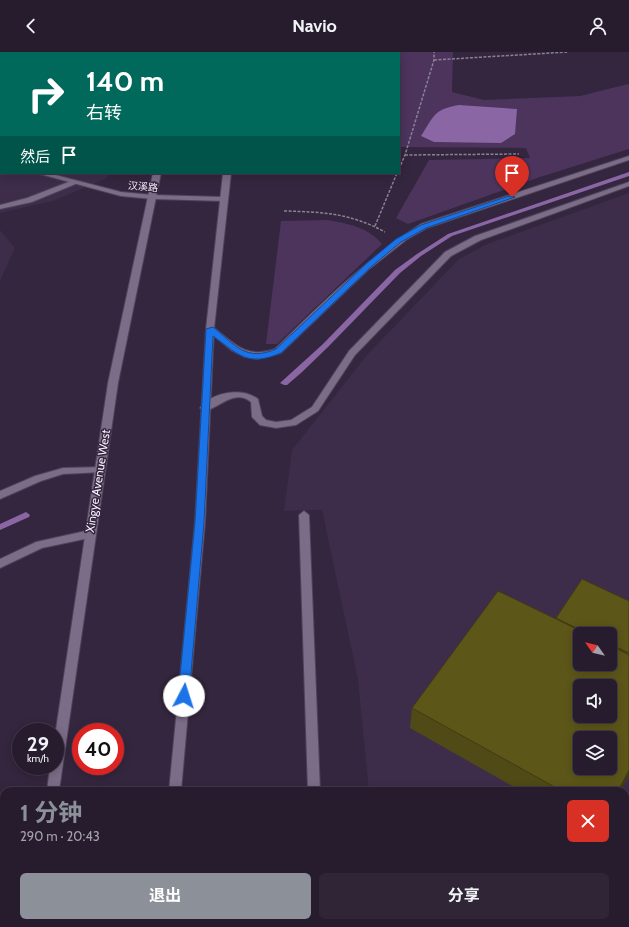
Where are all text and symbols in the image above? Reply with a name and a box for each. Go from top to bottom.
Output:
icon: back [20,15,42,37]
text: Navio [292,15,337,37]
icon: person [587,15,609,37]
text: 140 m [86,64,164,98]
icon: right [20,68,72,120]
text: 右转 [86,102,122,124]
icon: arrive [58,144,80,166]
text: 然后 [20,148,50,166]
pin [495,156,529,197]
icon: arrive [501,162,523,184]
street label: 汉溪路 [127,179,158,194]
street label: Xingye Avenue West [82,428,113,534]
north arrow [573,627,617,671]
map controls [573,627,617,775]
position arrow [163,675,205,717]
button: sound [573,679,617,723]
speed limit sign: 40 [72,723,124,775]
button: layers [573,731,617,775]
text: 29 [27,732,49,756]
text: km/h [27,752,49,765]
text: 1 分钟 [20,798,82,827]
button: close [567,800,609,842]
text: 290 m · 20:43 [20,828,100,844]
button: 退出 [20,873,311,919]
button: 分享 [319,873,609,919]

